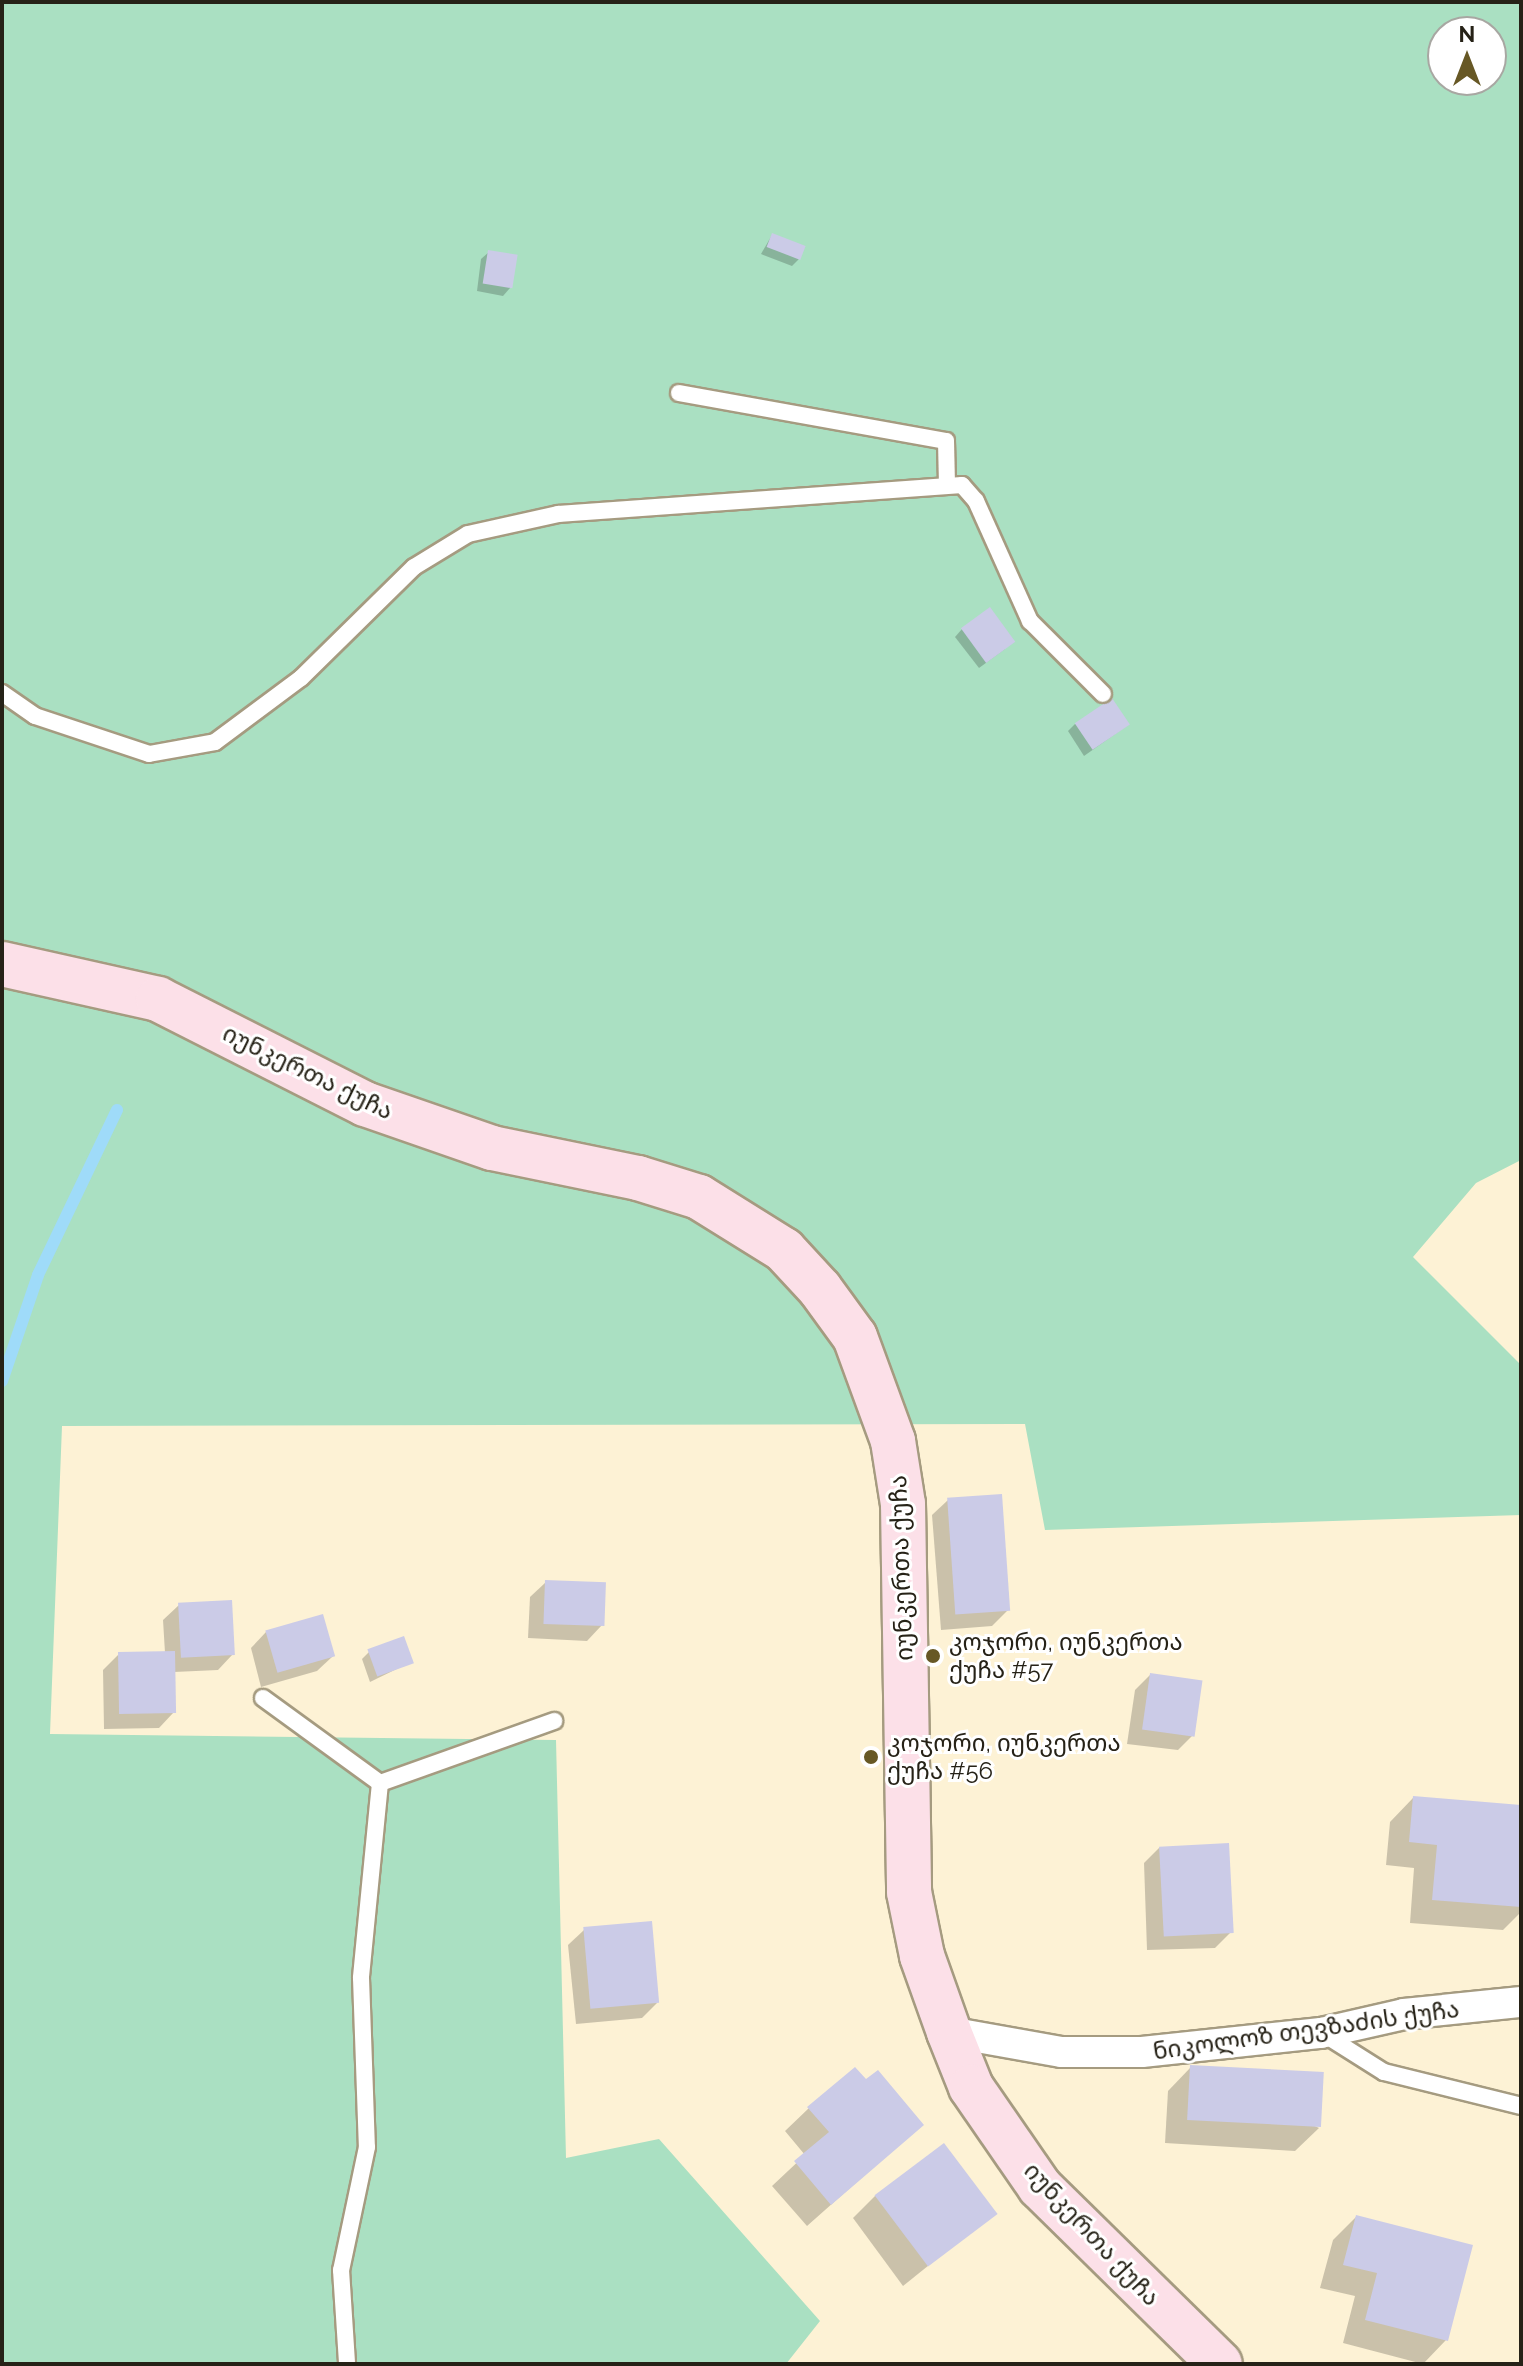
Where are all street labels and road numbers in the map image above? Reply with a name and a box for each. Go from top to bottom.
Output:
street label: იუნკერთა ქუჩა [218,1018,398,1126]
street label: იუნკერთა ქუჩა [883,1475,919,1661]
street label: ნიკოლოზ თევზაძის ქუჩა [1151,1994,1461,2066]
street label: იუნკერთა ქუჩა [1018,2156,1166,2312]

